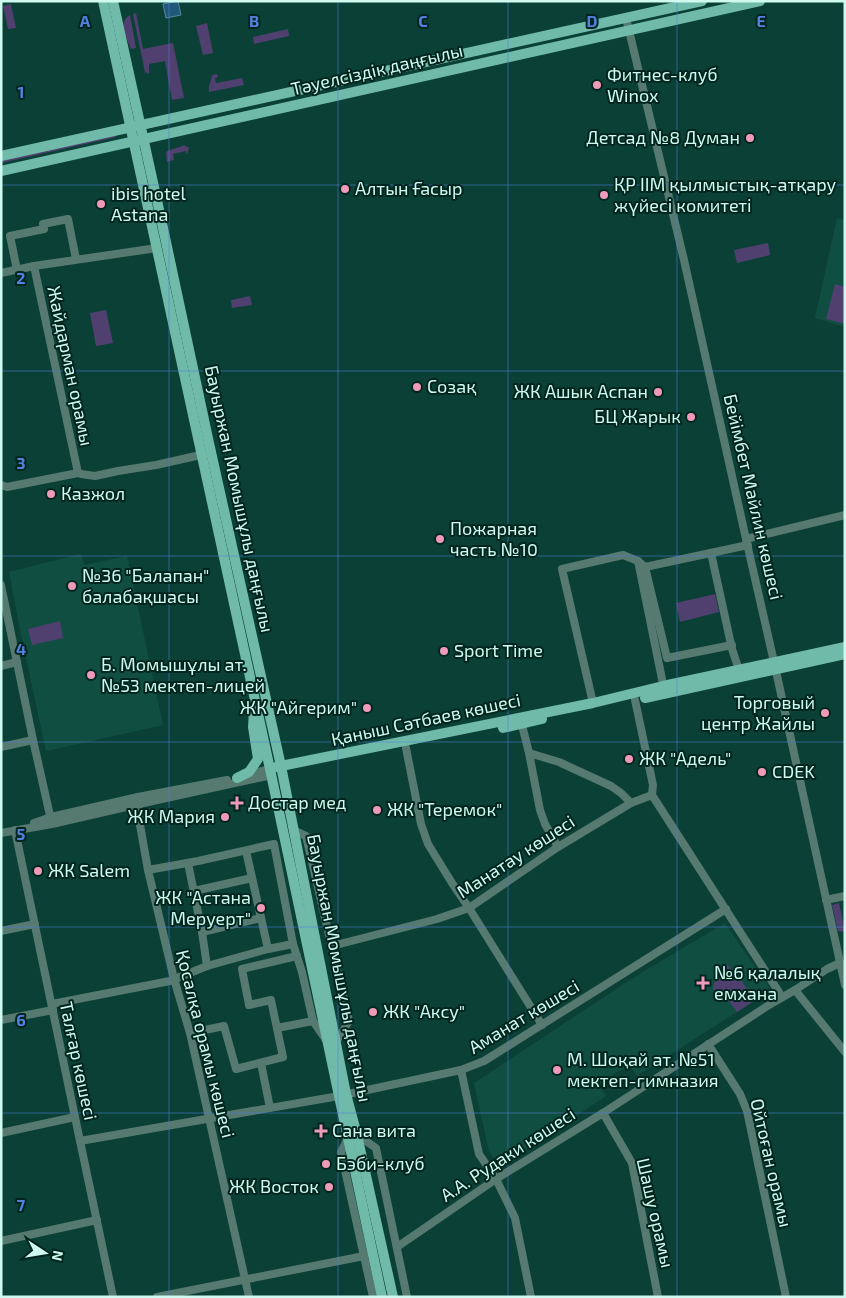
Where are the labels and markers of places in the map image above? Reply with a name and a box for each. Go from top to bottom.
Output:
place label: Фитнес-клуб Winox [607,63,718,106]
marker: Фитнес-клуб Winox [591,79,603,91]
place label: Детсад №8 Думан [586,126,740,148]
marker: Детсад №8 Думан [744,132,756,144]
place label: ҚР ІІМ қылмыстық-атқару жүйесі комитеті [614,173,837,216]
place label: Алтын Ғасыр [355,177,462,199]
place label: ibis hotel Astana [111,182,187,225]
marker: Алтын Ғасыр [339,183,351,195]
marker: ҚР ІІМ қылмыстық-атқару жүйесі комитеті [598,189,610,201]
marker: ibis hotel Astana [95,198,107,210]
place label: Созақ [427,375,476,397]
place label: ЖК Ашык Аспан [514,380,648,402]
marker: Созақ [411,381,423,393]
marker: ЖК Ашык Аспан [652,386,664,398]
place label: БЦ Жарык [594,405,681,427]
marker: БЦ Жарык [685,411,697,423]
place label: Казжол [61,482,125,504]
marker: Казжол [45,488,57,500]
place label: Пожарная часть №10 [450,517,538,560]
marker: Пожарная часть №10 [434,533,446,545]
place label: №36 "Балапан" балабақшасы [82,564,209,607]
marker: №36 "Балапан" балабақшасы [66,580,78,592]
place label: Sport Time [454,639,543,661]
marker: Sport Time [438,645,450,657]
place label: Б. Момышұлы ат. №53 мектеп-лицей [101,653,265,696]
marker: Б. Момышұлы ат. №53 мектеп-лицей [85,669,97,681]
place label: Торговый центр Жайлы [701,691,815,734]
place label: ЖК "Айгерим" [240,696,357,718]
marker: ЖК "Айгерим" [361,702,373,714]
marker: Торговый центр Жайлы [819,707,831,719]
place label: ЖК "Адель" [639,747,731,769]
marker: ЖК "Адель" [623,753,635,765]
place label: CDEK [772,760,815,782]
marker: CDEK [756,766,768,778]
place label: Достар мед [248,791,346,813]
marker: Достар мед [230,796,244,810]
place label: ЖК "Теремок" [387,798,502,820]
marker: ЖК "Теремок" [371,804,383,816]
place label: ЖК Мария [127,805,215,827]
marker: ЖК Мария [219,811,231,823]
place label: ЖК Salem [48,859,130,881]
marker: ЖК Salem [32,865,44,877]
place label: ЖК "Астана Меруерт" [155,886,251,929]
marker: ЖК "Астана Меруерт" [255,902,267,914]
place label: №6 қалалық емхана [714,961,821,1004]
marker: №6 қалалық емхана [696,976,710,990]
place label: ЖК "Аксу" [383,1000,465,1022]
marker: ЖК "Аксу" [367,1006,379,1018]
place label: М. Шоқай ат. №51 мектеп-гимназия [567,1048,719,1091]
marker: М. Шоқай ат. №51 мектеп-гимназия [551,1064,563,1076]
place label: Сана вита [332,1119,416,1141]
marker: Сана вита [314,1124,328,1138]
place label: Бэби-клуб [336,1152,425,1174]
marker: Бэби-клуб [320,1158,332,1170]
place label: ЖК Восток [229,1175,319,1197]
marker: ЖК Восток [323,1181,335,1193]

